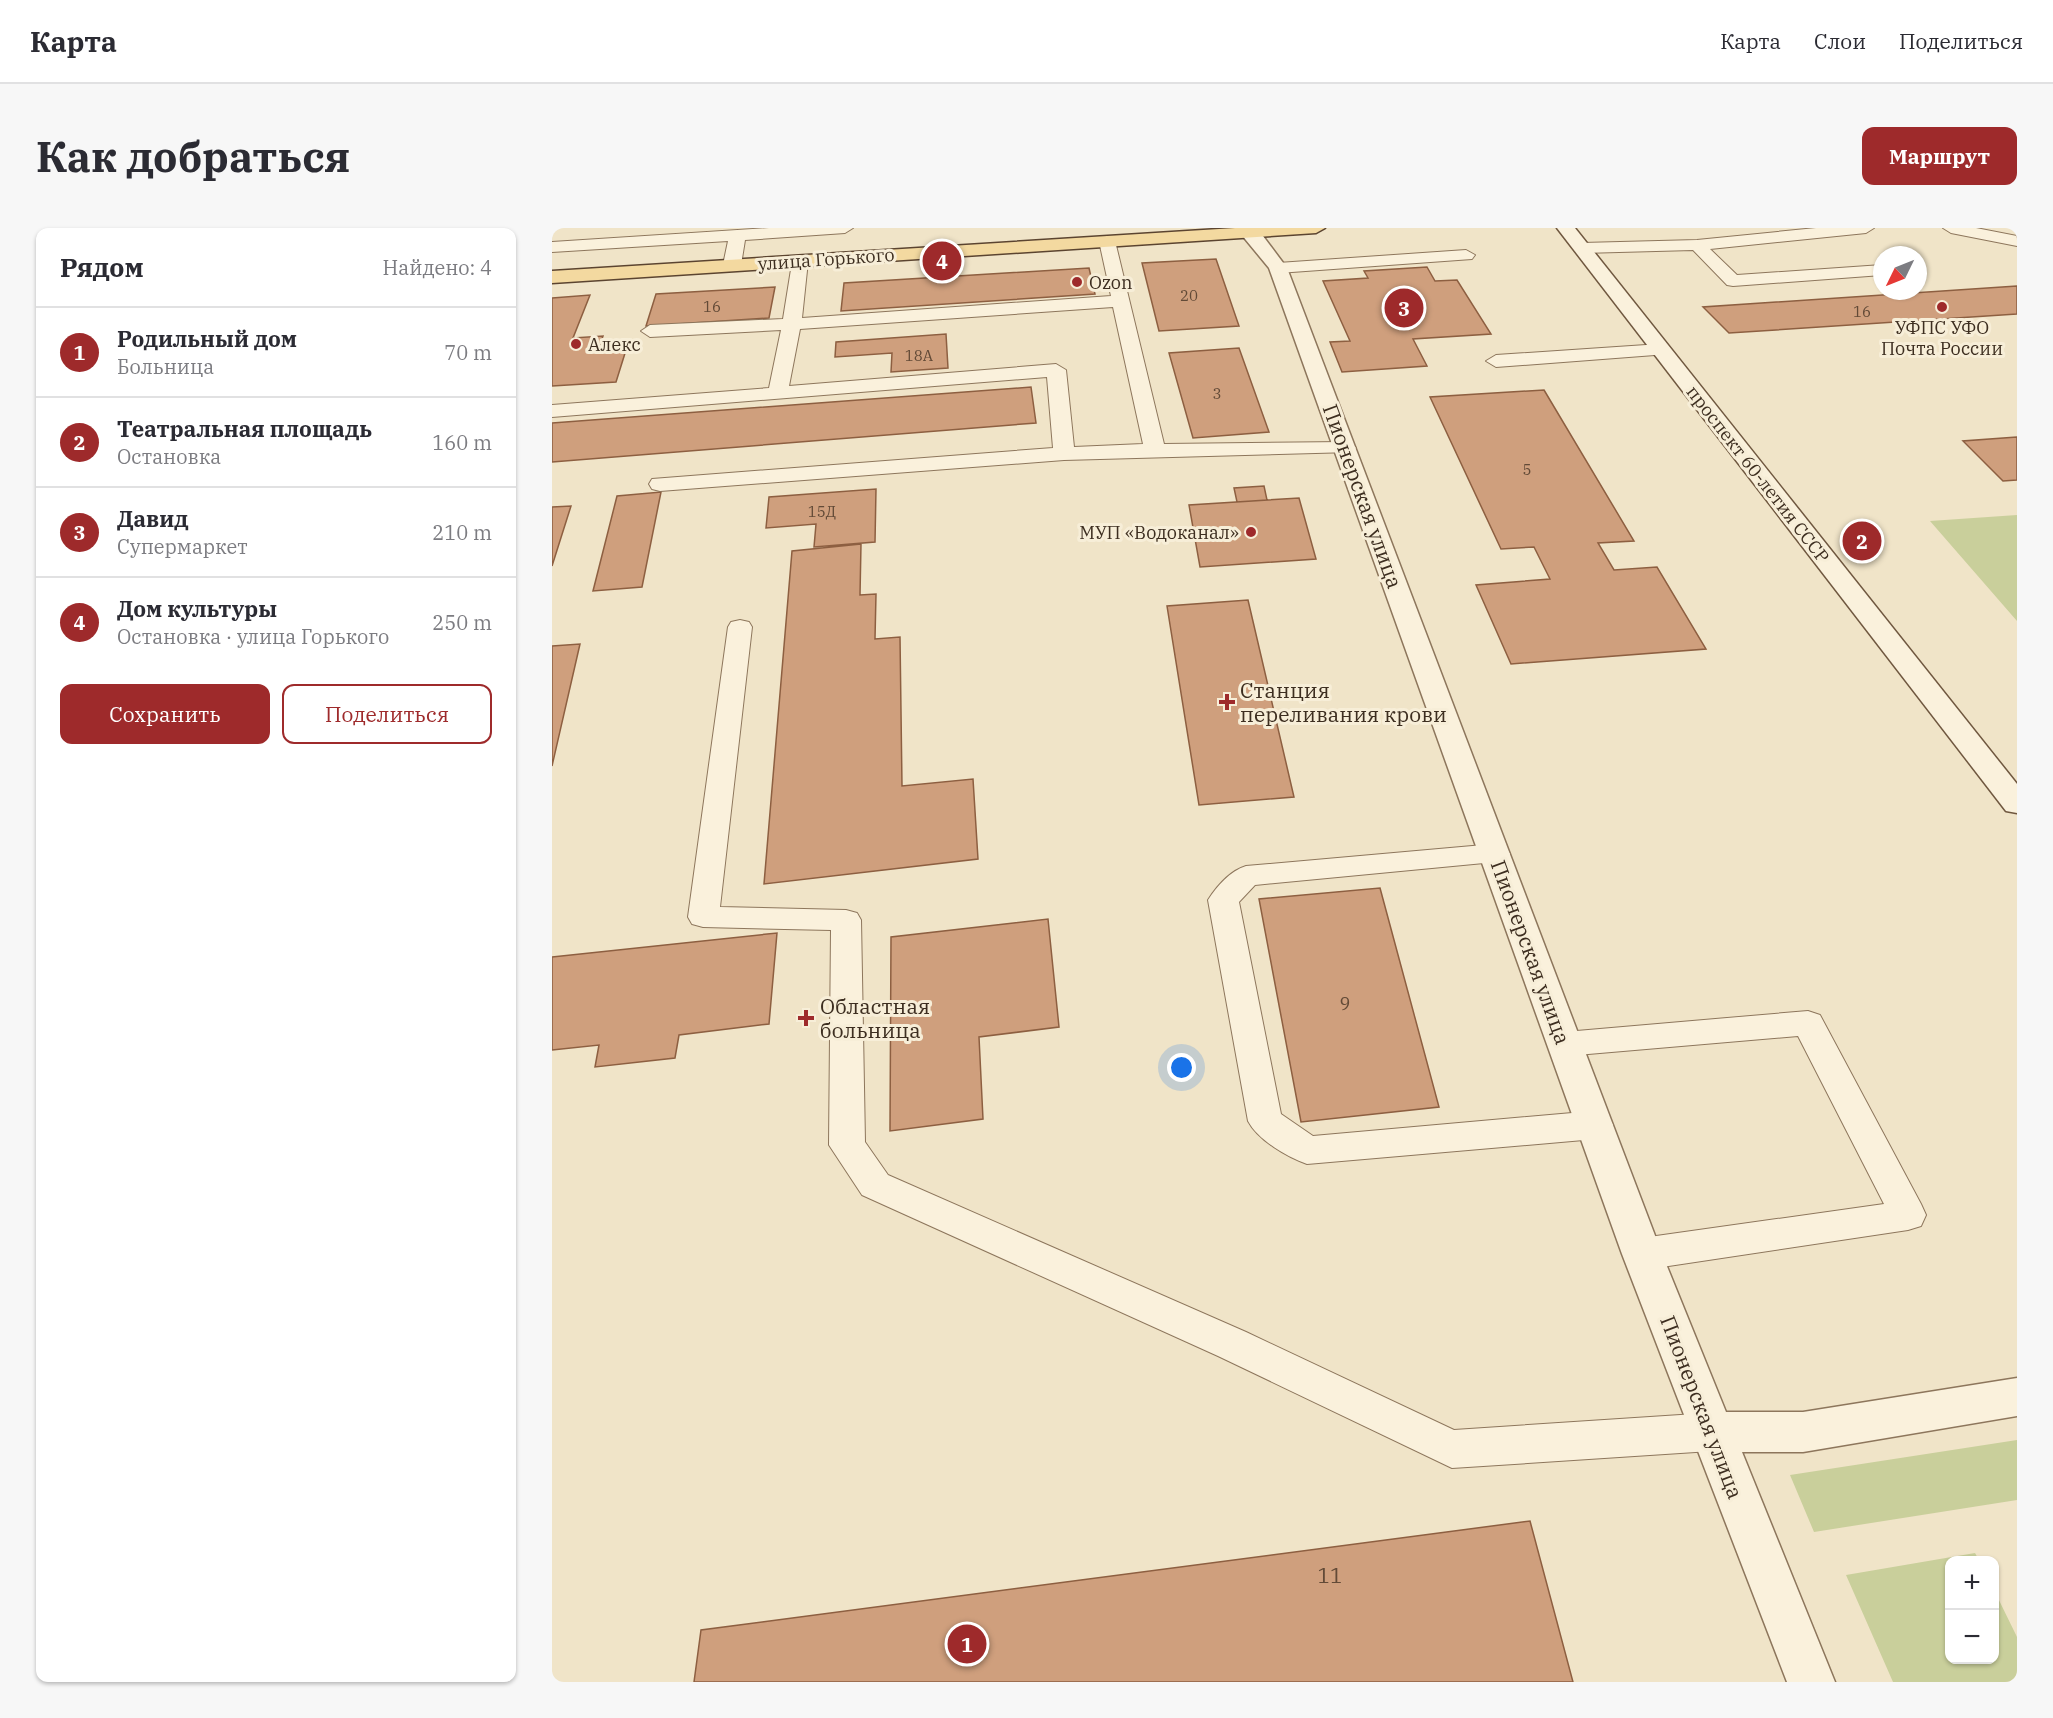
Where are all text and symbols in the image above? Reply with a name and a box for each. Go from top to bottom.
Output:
text: Карта [30,23,117,60]
text: Карта [1720,27,1781,55]
text: Слои [1814,27,1866,55]
text: Поделиться [1899,27,2023,55]
button: Маршрут [1862,127,2017,185]
text: Как добраться [36,129,350,184]
pin: 4 [922,238,962,284]
street label: улица Горького [757,243,895,275]
north arrow [1873,246,1927,300]
text: Рядом [60,250,144,284]
text: Найдено: 4 [383,254,492,281]
place label: Ozon [1089,271,1133,294]
marker: Ozon [1070,275,1084,289]
house number: 20 [1180,286,1198,305]
pin: 3 [1384,286,1424,331]
house number: 16 [703,297,721,316]
marker: УФПС УФО Почта России [1935,300,1949,314]
house number: 16 [1853,302,1871,321]
place label: УФПС УФО Почта России [1881,316,2003,360]
text: Родильный дом [117,324,297,353]
place label: Алекс [588,333,641,356]
marker: Алекс [569,337,583,351]
text: 1 [74,339,86,366]
text: 70 m [444,339,492,366]
house number: 18А [905,346,934,365]
text: Больница [117,353,214,380]
street label: проспект 60-летия СССР [1682,381,1834,567]
house number: 3 [1212,384,1222,403]
street label: Пионерская улица [1317,400,1409,592]
text: Театральная площадь [117,414,372,443]
text: 2 [74,429,86,456]
text: 160 m [432,429,492,456]
text: Остановка [117,443,221,470]
house number: 5 [1522,460,1532,479]
house number: 15Д [808,502,836,521]
text: Давид [117,504,188,533]
pin: 2 [1842,518,1882,564]
text: 3 [74,519,86,546]
text: 210 m [432,519,492,546]
place label: МУП «Водоканал» [1079,521,1239,544]
marker: МУП «Водоканал» [1244,525,1258,539]
text: Супермаркет [117,533,248,560]
text: Дом культуры [117,594,277,623]
text: 4 [74,609,86,636]
text: 250 m [432,609,492,636]
text: Остановка · улица Горького [117,623,389,650]
place label: Станция переливания крови [1240,676,1447,728]
button: Сохранить [60,684,270,744]
button: Поделиться [282,684,492,744]
marker: Станция переливания крови [1218,693,1236,711]
street label: Пионерская улица [1485,856,1577,1048]
place label: Областная больница [820,992,930,1044]
house number: 9 [1340,992,1350,1015]
marker: Областная больница [797,1009,815,1027]
your location [1167,1053,1196,1082]
street label: Пионерская улица [1654,1311,1750,1503]
map controls [1945,1556,1999,1664]
button: + [1945,1556,1999,1610]
house number: 11 [1317,1561,1343,1589]
button: − [1945,1610,1999,1664]
pin: 1 [948,1622,986,1666]

